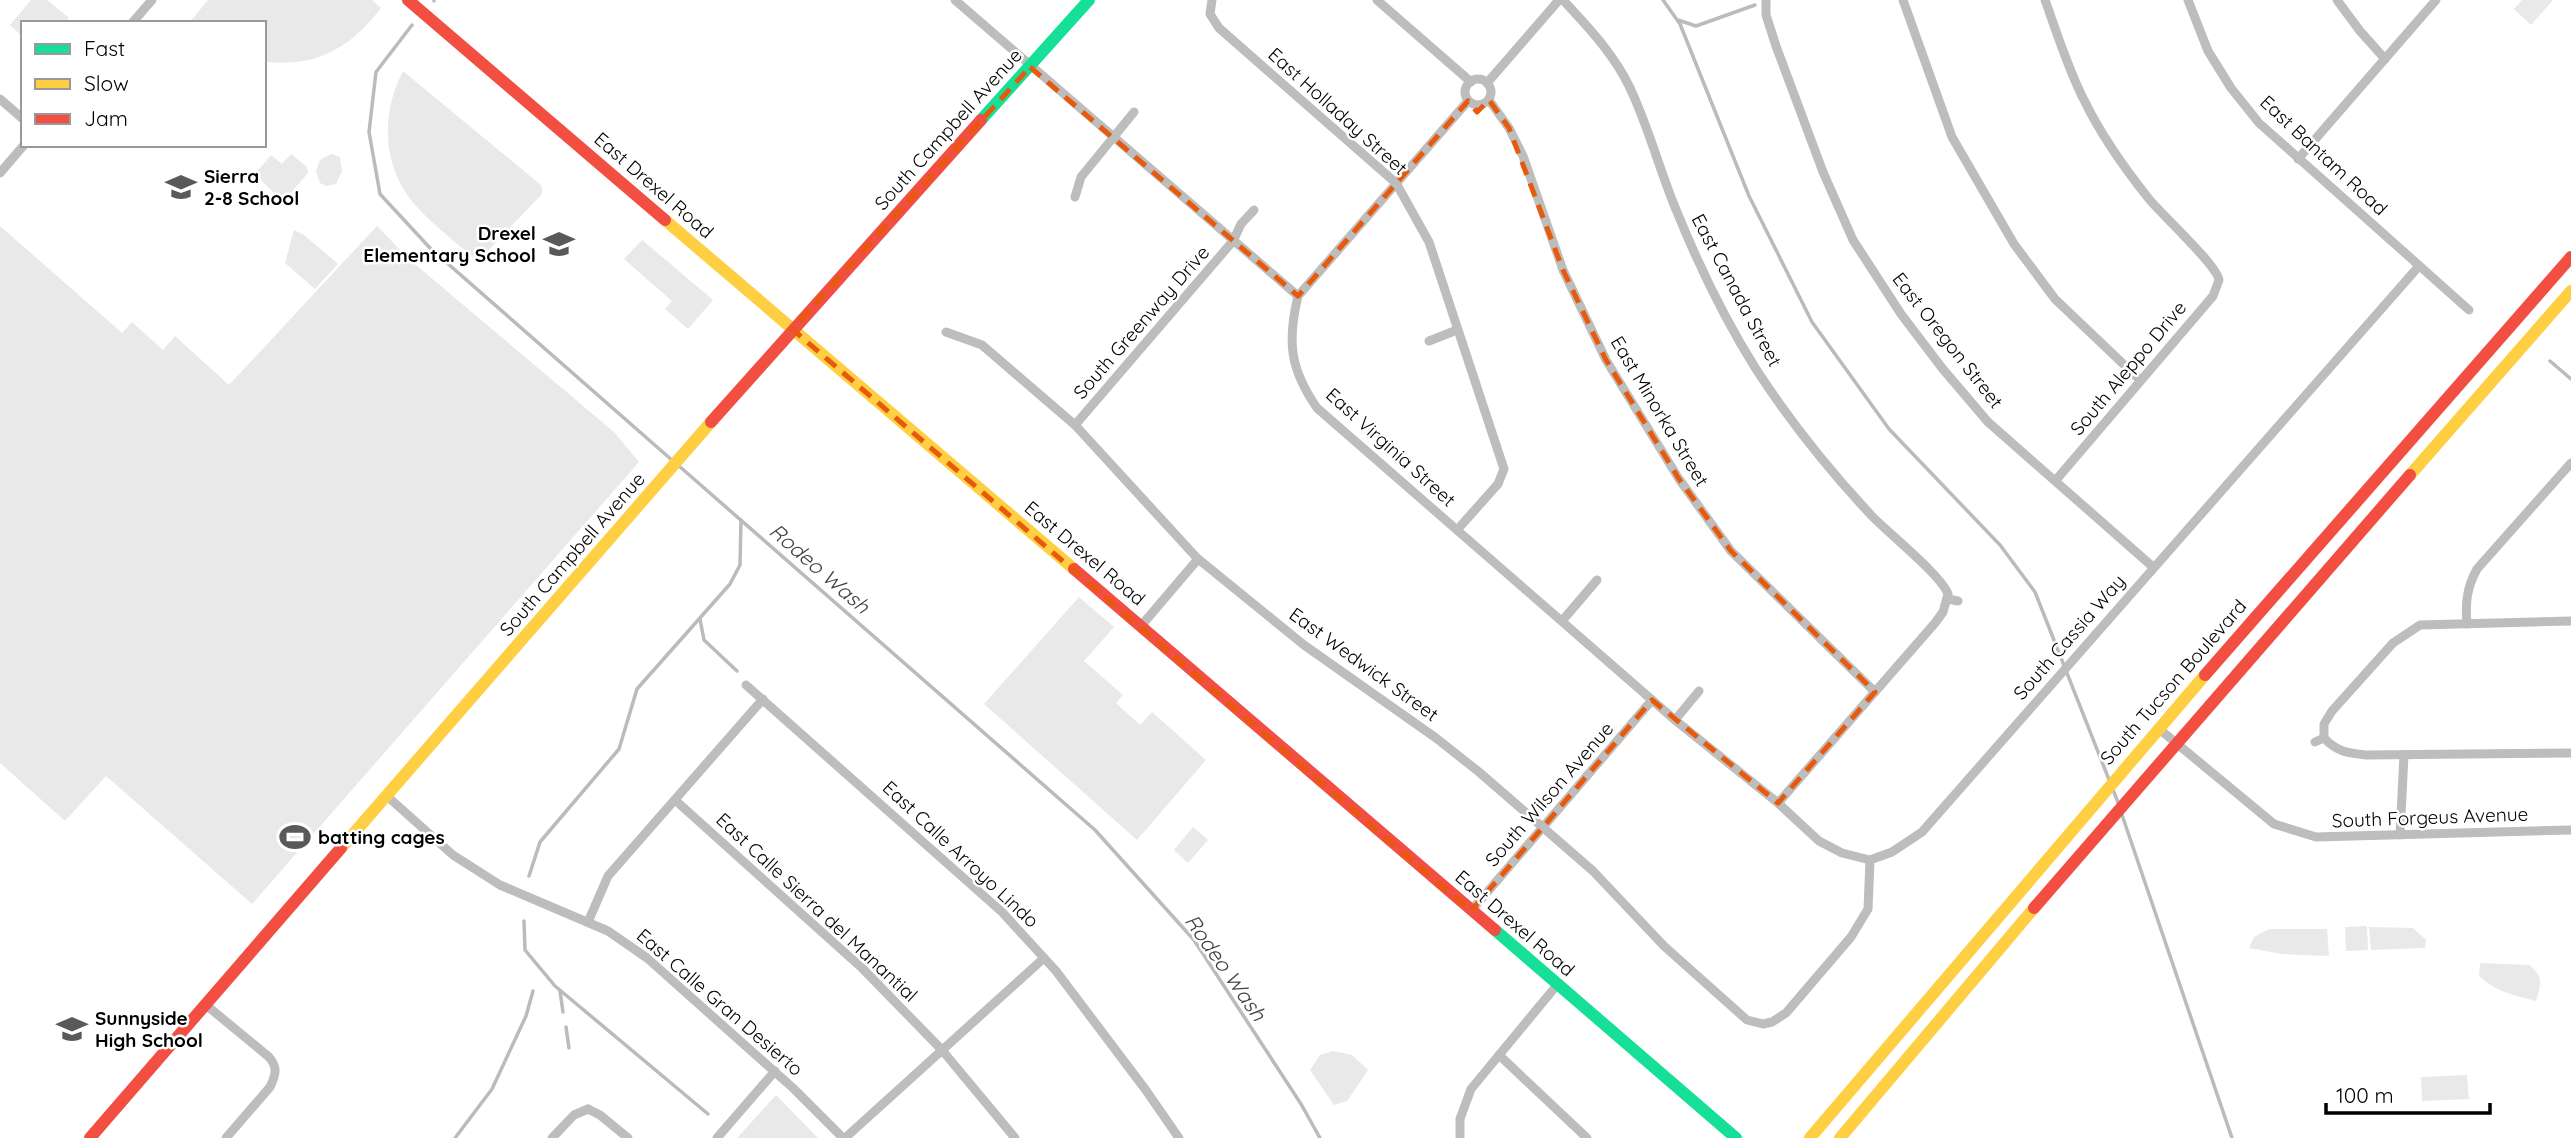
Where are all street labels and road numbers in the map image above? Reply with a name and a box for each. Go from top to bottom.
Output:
street label: East Holladay Street [1263,42,1413,180]
street label: South Campbell Avenue [869,43,1027,215]
street label: East Bantam Road [2255,90,2393,220]
street label: East Drexel Road [589,127,719,243]
street label: East Canada Street [1687,210,1787,370]
street label: South Greenway Drive [1068,240,1214,404]
street label: East Oregon Street [1887,267,2009,413]
street label: South Aleppo Drive [2065,296,2191,440]
street label: East Minorka Street [1606,331,1714,491]
street label: East Virginia Street [1321,382,1461,512]
street label: South Campbell Avenue [494,467,650,641]
street label: East Drexel Road [1020,495,1150,611]
street label: South Cassia Way [2008,569,2130,705]
street label: South Tucson Boulevard [2095,594,2251,770]
street label: East Wedwick Street [1285,602,1443,726]
street label: South Wilson Avenue [1480,717,1618,871]
street label: East Calle Arroyo Lindo [878,775,1044,933]
street label: South Forgeus Avenue [2331,802,2529,832]
street label: East Calle Sierra del Manantial [711,807,923,1007]
street label: East Drexel Road [1450,865,1580,981]
street label: East Calle Gran Desierto [632,923,808,1081]

